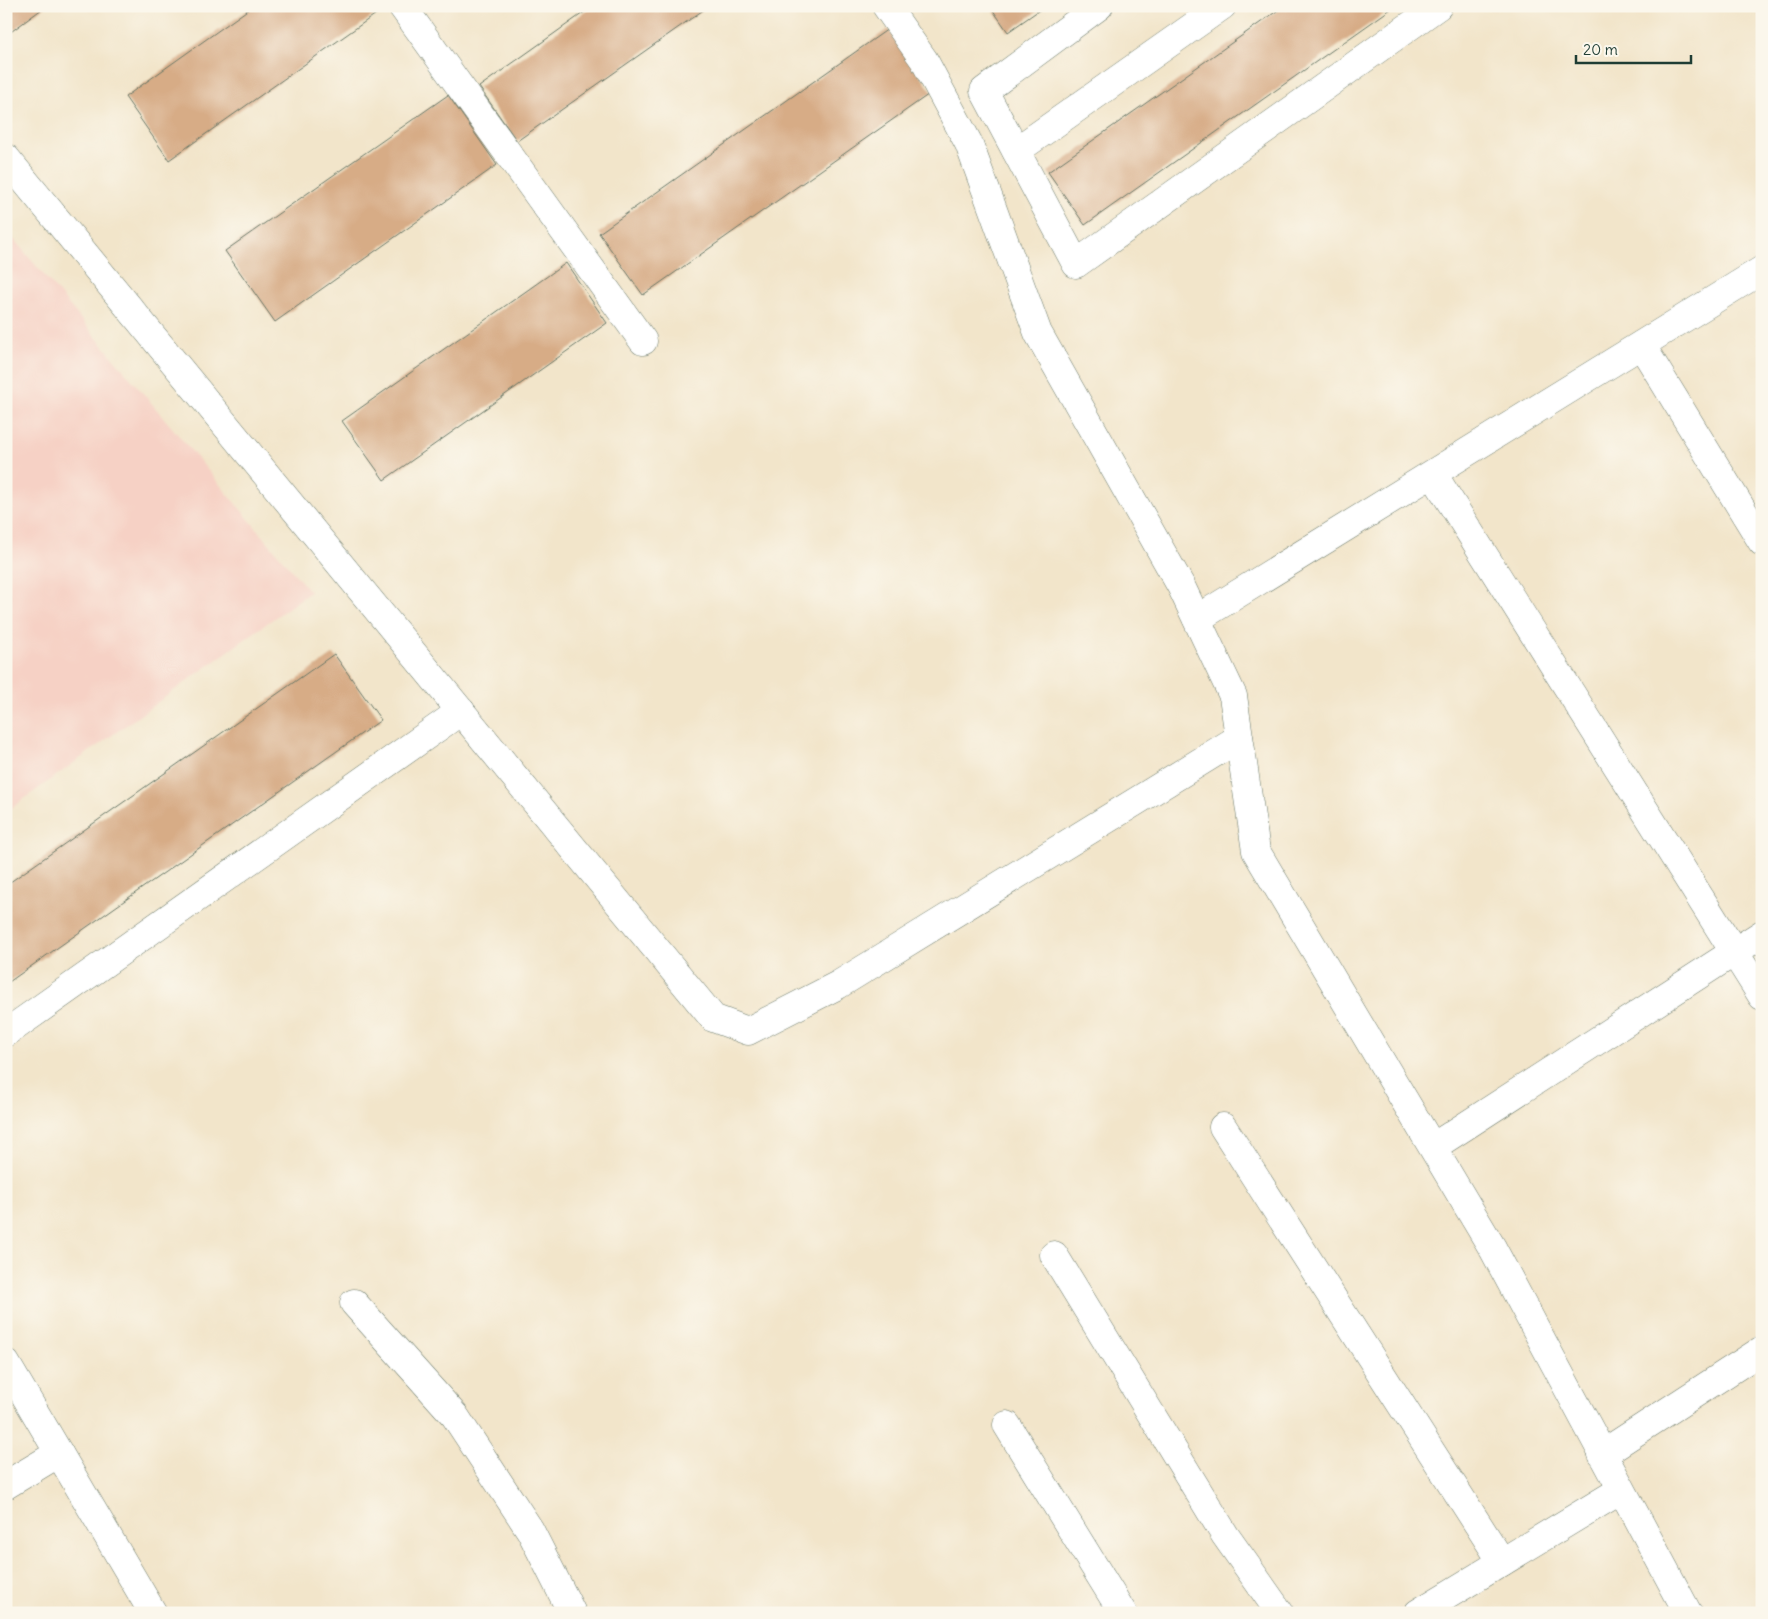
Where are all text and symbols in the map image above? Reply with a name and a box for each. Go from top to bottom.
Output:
scale bar [1576,32,1690,64]
text: 20 m [1583,40,1618,59]

